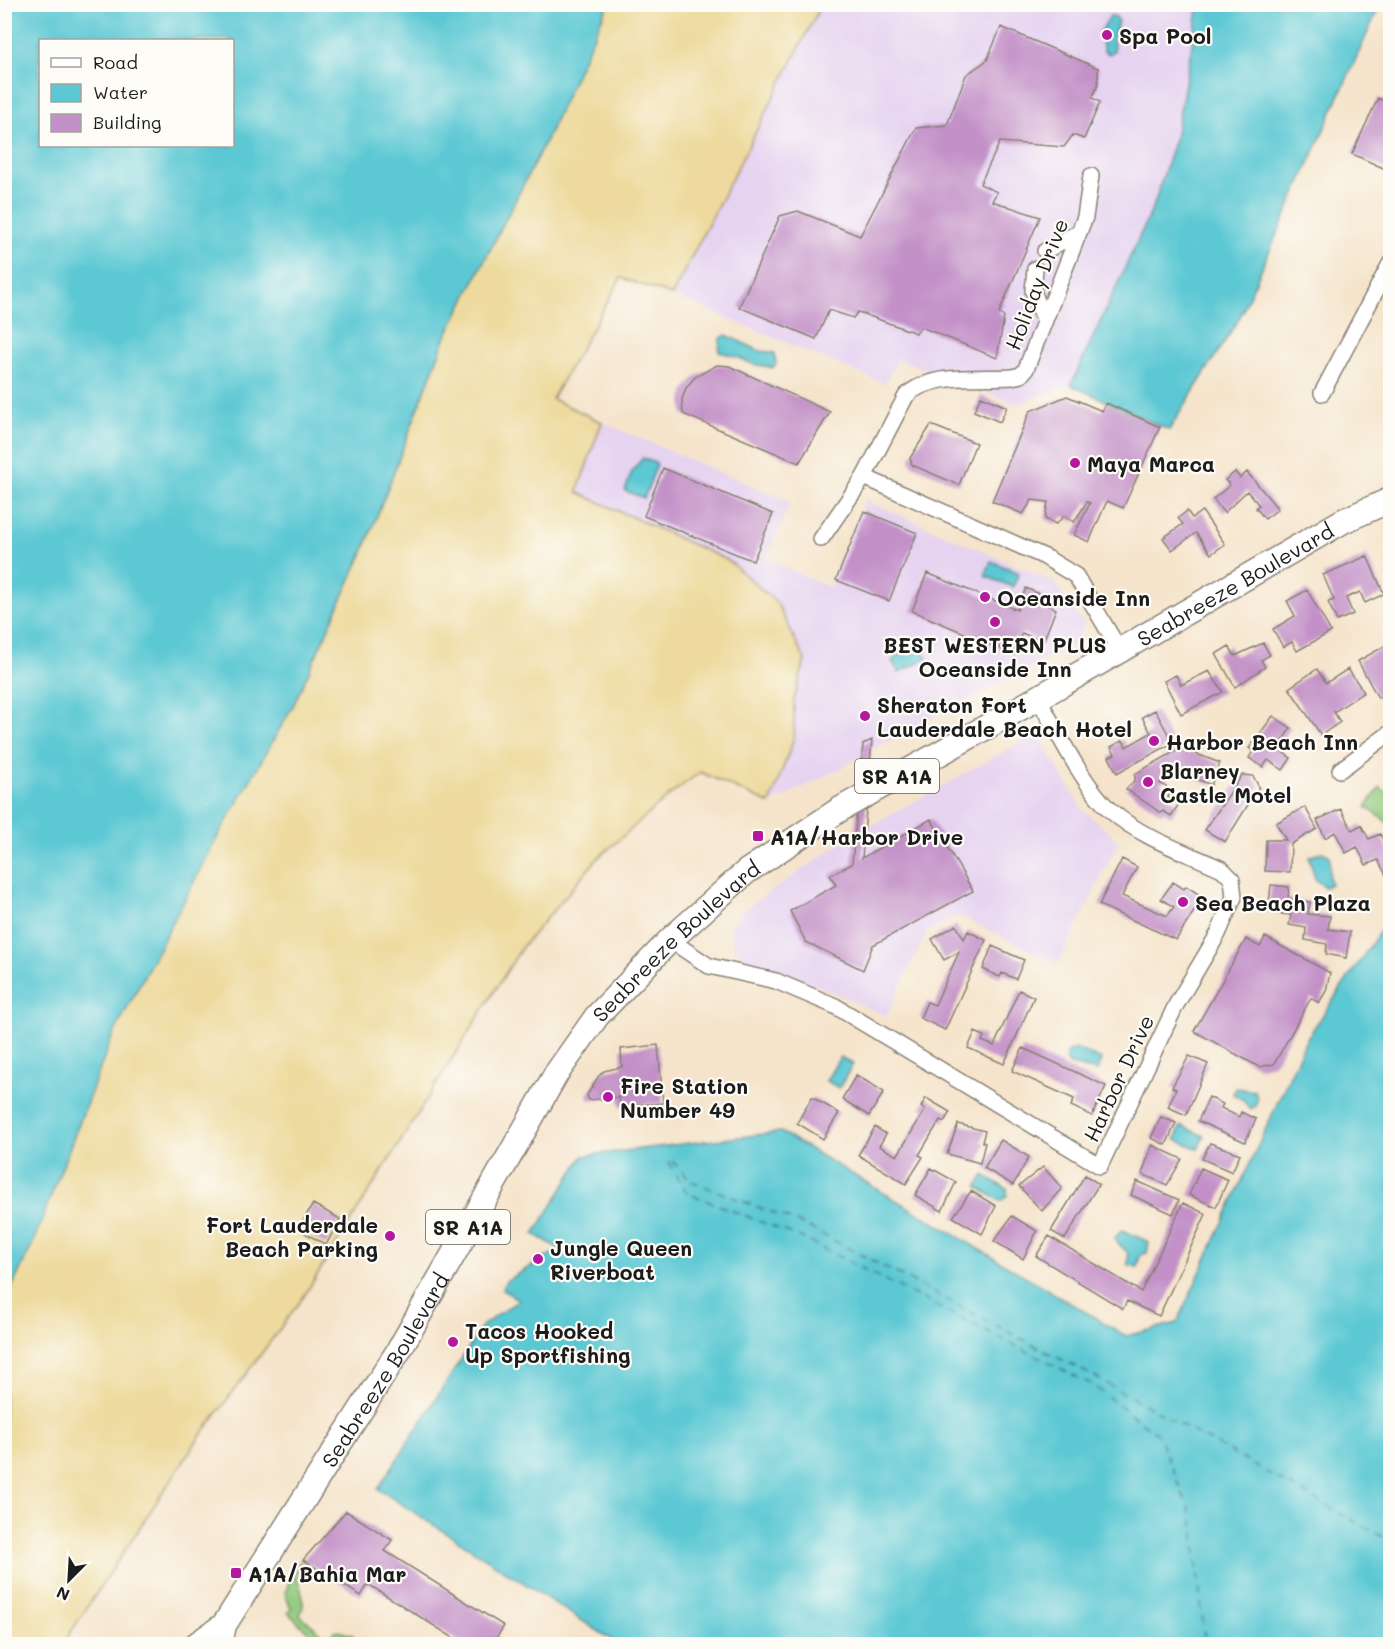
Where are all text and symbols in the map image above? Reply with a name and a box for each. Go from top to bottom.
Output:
place label: Spa Pool [1119,22,1211,49]
marker: Spa Pool [1100,28,1114,42]
legend [39,39,234,147]
text: Road [93,50,138,74]
text: Water [93,80,148,104]
text: Building [93,110,161,134]
street label: Holiday Drive [999,214,1073,354]
place label: Maya Marca [1087,450,1215,478]
marker: Maya Marca [1068,456,1082,470]
street label: Seabreeze Boulevard [1132,516,1338,651]
place label: Oceanside Inn [997,584,1150,611]
marker: Oceanside Inn [978,590,992,604]
marker: BEST WESTERN PLUS Oceanside Inn [988,615,1002,629]
place label: BEST WESTERN PLUS Oceanside Inn [883,631,1107,682]
place label: Sheraton Fort Lauderdale Beach Hotel [877,691,1132,742]
marker: Sheraton Fort Lauderdale Beach Hotel [858,709,872,723]
place label: Harbor Beach Inn [1166,728,1358,755]
marker: Harbor Beach Inn [1147,734,1161,748]
place label: Blarney Castle Motel [1160,757,1291,808]
road number: SR A1A [855,759,939,793]
marker: Blarney Castle Motel [1141,775,1155,789]
place label: A1A/Harbor Drive [770,823,963,850]
marker: A1A/Harbor Drive [751,829,765,843]
street label: Seabreeze Boulevard [586,854,764,1027]
place label: Sea Beach Plaza [1195,889,1371,916]
marker: Sea Beach Plaza [1176,895,1190,909]
street label: Harbor Drive [1077,1010,1159,1146]
place label: Fire Station Number 49 [620,1072,748,1123]
marker: Fire Station Number 49 [601,1090,615,1104]
road number: SR A1A [426,1210,510,1244]
place label: Fort Lauderdale Beach Parking [206,1211,378,1262]
marker: Fort Lauderdale Beach Parking [383,1229,397,1243]
place label: Jungle Queen Riverboat [550,1234,692,1285]
marker: Jungle Queen Riverboat [531,1252,545,1266]
street label: Seabreeze Boulevard [315,1268,454,1472]
place label: Tacos Hooked Up Sportfishing [465,1317,631,1368]
marker: Tacos Hooked Up Sportfishing [446,1335,460,1349]
north arrow [39,1550,99,1610]
place label: A1A/Bahia Mar [248,1560,407,1587]
marker: A1A/Bahia Mar [229,1566,243,1580]
text: N [53,1582,73,1606]

